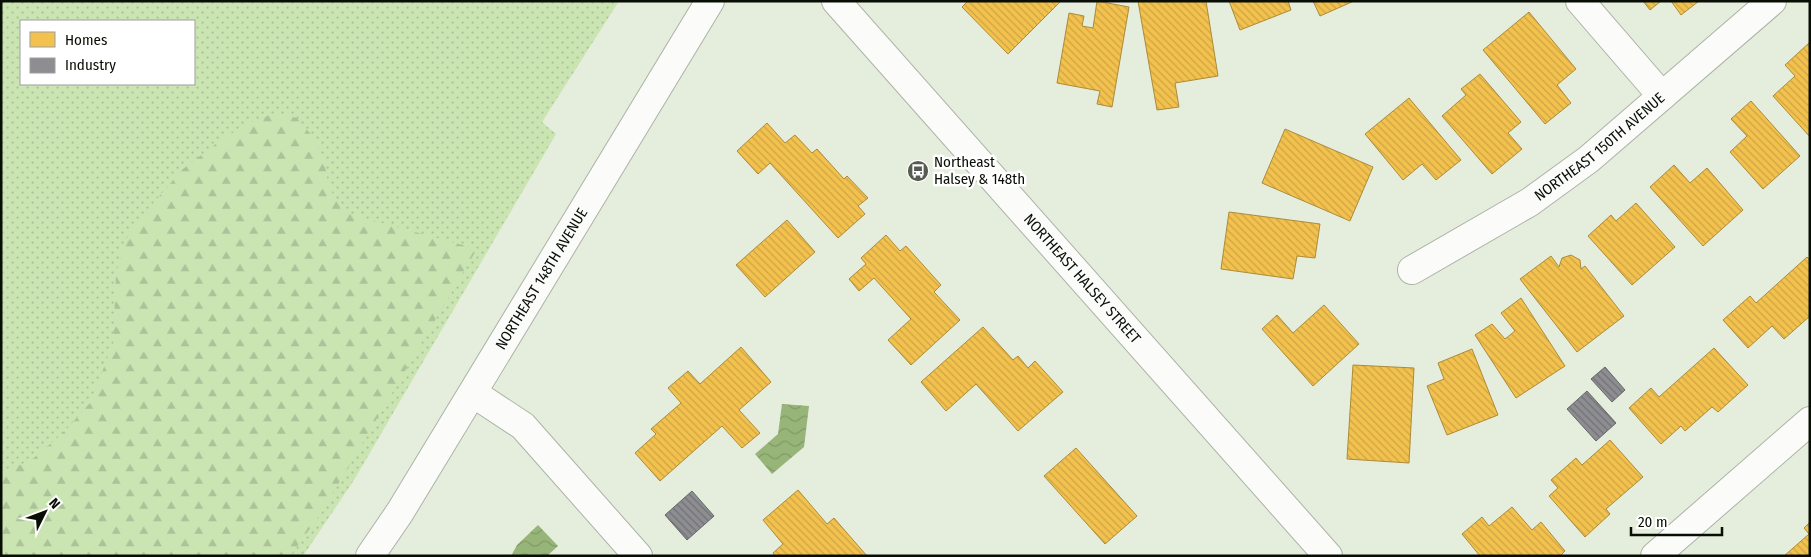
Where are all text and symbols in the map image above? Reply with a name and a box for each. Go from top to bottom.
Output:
legend [20,20,195,85]
text: Homes [65,31,107,49]
text: Industry [65,56,116,74]
street label: NORTHEAST 150TH AVENUE [1531,89,1668,205]
place label: Northeast Halsey & 148th [934,153,1025,188]
bus stop icon: Northeast Halsey & 148th [906,159,930,183]
street label: NORTHEAST 148TH AVENUE [492,205,591,353]
street label: NORTHEAST HALSEY STREET [1020,210,1144,347]
north arrow [20,487,70,537]
text: N [45,495,63,512]
scale bar [1631,504,1722,536]
text: 20 m [1638,513,1668,531]

